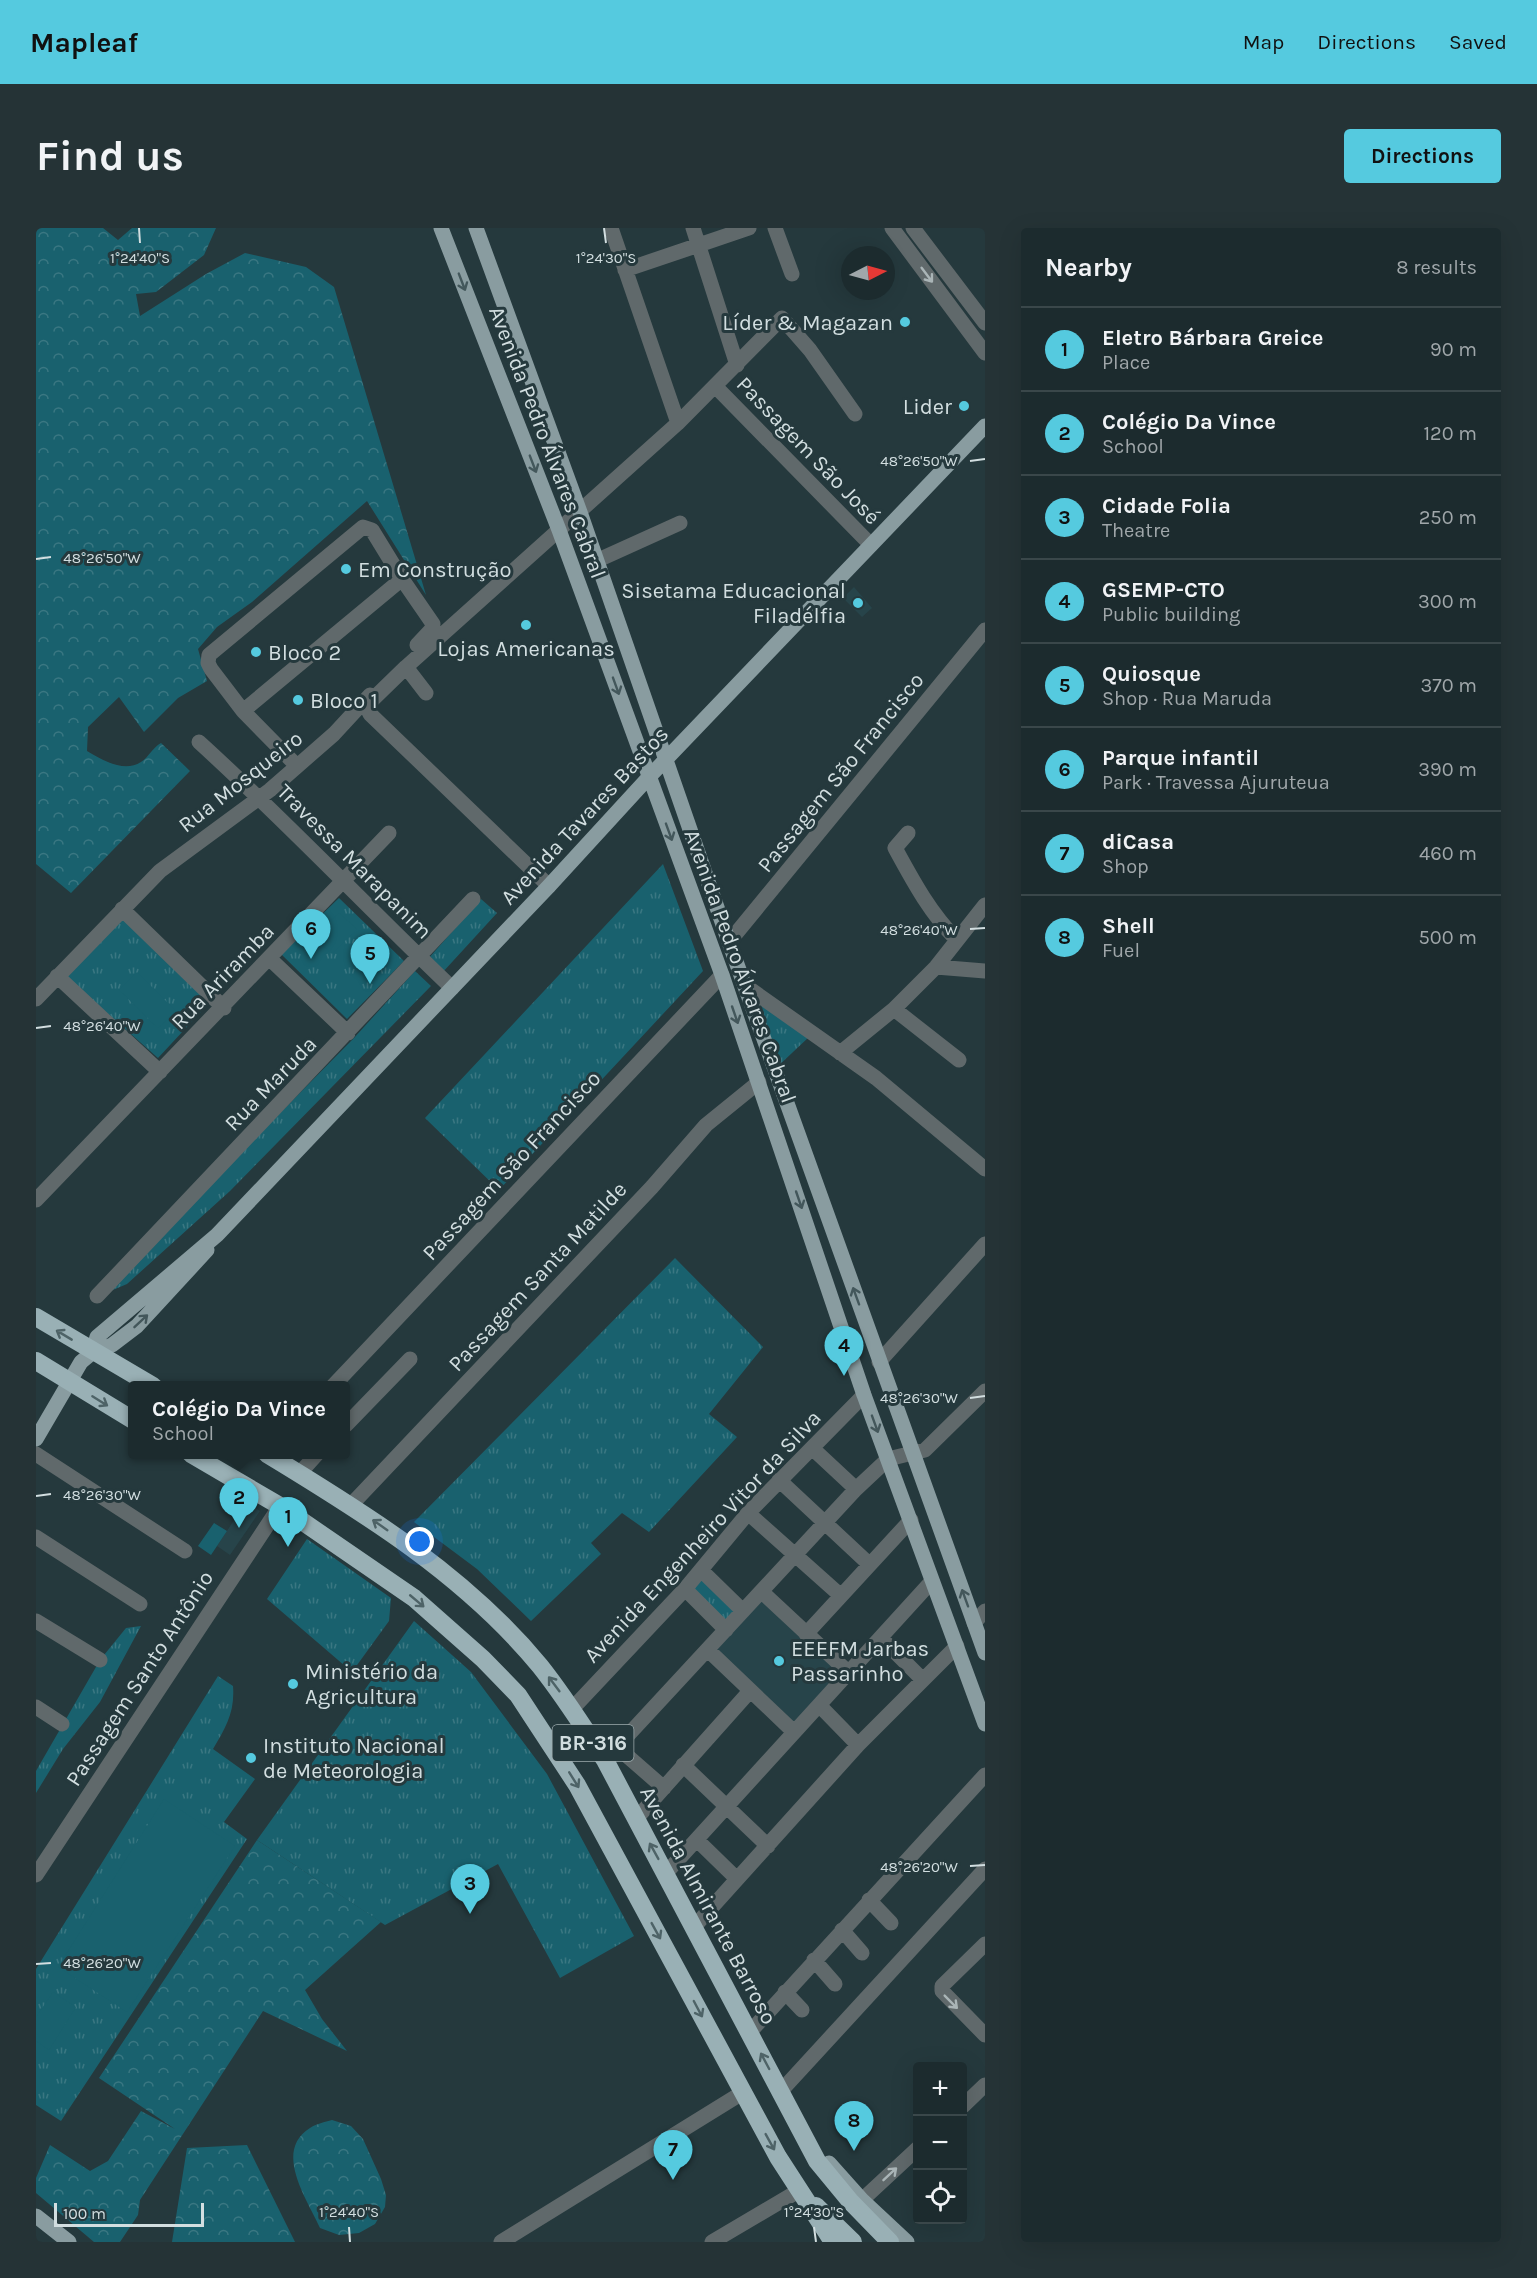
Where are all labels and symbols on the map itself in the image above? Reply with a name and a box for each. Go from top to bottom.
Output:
north arrow [841,246,895,300]
text: 1°24'40"S [110,249,170,267]
text: 1°24'30"S [576,249,636,267]
one-way arrow [920,267,933,283]
one-way arrow [457,273,468,291]
street label: Avenida Pedro Álvares Cabral [483,302,612,582]
place label: Líder & Magazan [722,310,893,336]
marker: Líder & Magazan [898,315,912,329]
street label: Passagem São José [731,371,886,530]
place label: Lider [903,394,952,420]
marker: Lider [957,399,971,413]
text: 48°26'50"W [880,452,958,470]
one-way arrow [528,454,539,473]
text: 48°26'50"W [63,549,141,567]
place label: Em Construção [358,557,512,583]
marker: Em Construção [339,562,353,576]
place label: Sisetama Educacional Filadélfia [621,578,846,629]
marker: Sisetama Educacional Filadélfia [851,596,865,610]
marker: Lojas Americanas [519,618,533,632]
place label: Lojas Americanas [437,636,615,662]
place label: Bloco 2 [268,640,341,666]
marker: Bloco 2 [249,645,263,659]
street label: Passagem São Francisco [752,668,929,878]
one-way arrow [611,676,622,695]
place label: Bloco 1 [310,688,378,714]
marker: Bloco 1 [291,693,305,707]
street label: Avenida Tavares Bastos [495,721,674,910]
street label: Rua Mosqueiro [173,725,308,838]
street label: Travessa Marapanim [271,779,437,945]
one-way arrow [664,822,675,841]
street label: Avenida Pedro Álvares Cabral [678,826,803,1107]
pin: 6 [292,910,330,959]
street label: Rua Ariramba [166,918,280,1035]
text: 48°26'40"W [880,921,958,939]
pin: 5 [350,934,390,984]
one-way arrow [731,1005,742,1024]
text: 48°26'40"W [63,1017,141,1035]
street label: Rua Maruda [219,1031,322,1136]
street label: Passagem São Francisco [417,1066,606,1266]
street label: Passagem Santa Matilde [443,1177,632,1377]
one-way arrow [794,1190,805,1209]
one-way arrow [850,1287,861,1306]
one-way arrow [134,1314,149,1328]
pin: 4 [824,1326,864,1376]
one-way arrow [56,1328,73,1340]
text: 48°26'30"W [880,1389,958,1407]
one-way arrow [91,1395,108,1407]
street label: Avenida Engenheiro Vitor da Silva [579,1405,827,1668]
one-way arrow [871,1414,882,1433]
pin: 2 [220,1478,258,1528]
text: 48°26'30"W [63,1486,141,1504]
pin: 1 [268,1498,308,1547]
one-way arrow [372,1519,388,1531]
your location [405,1527,434,1556]
street label: Passagem Santo Antônio [60,1566,219,1791]
one-way arrow [959,1589,970,1608]
one-way arrow [409,1594,424,1608]
place label: EEEFM Jarbas Passarinho [791,1636,929,1687]
marker: EEEFM Jarbas Passarinho [772,1654,786,1668]
place label: Ministério da Agricultura [305,1659,438,1710]
marker: Ministério da Agricultura [286,1677,300,1691]
one-way arrow [547,1677,560,1693]
road number: BR-316 [552,1725,634,1761]
place label: Instituto Nacional de Meteorologia [263,1733,445,1784]
marker: Instituto Nacional de Meteorologia [244,1751,258,1765]
one-way arrow [568,1771,580,1788]
street label: Avenida Almirante Barroso [634,1782,782,2029]
one-way arrow [648,1843,660,1860]
text: 48°26'20"W [880,1858,958,1876]
pin: 3 [450,1864,490,1914]
one-way arrow [650,1922,662,1939]
text: 48°26'20"W [63,1954,141,1972]
one-way arrow [944,1994,958,2009]
one-way arrow [693,1999,704,2017]
one-way arrow [759,2052,770,2070]
pin: 8 [834,2102,874,2151]
pin: 7 [654,2130,692,2180]
one-way arrow [764,2133,776,2150]
one-way arrow [882,2167,897,2181]
scale bar [54,2200,204,2228]
text: 1°24'40"S [319,2203,379,2221]
text: 1°24'30"S [784,2203,844,2221]

